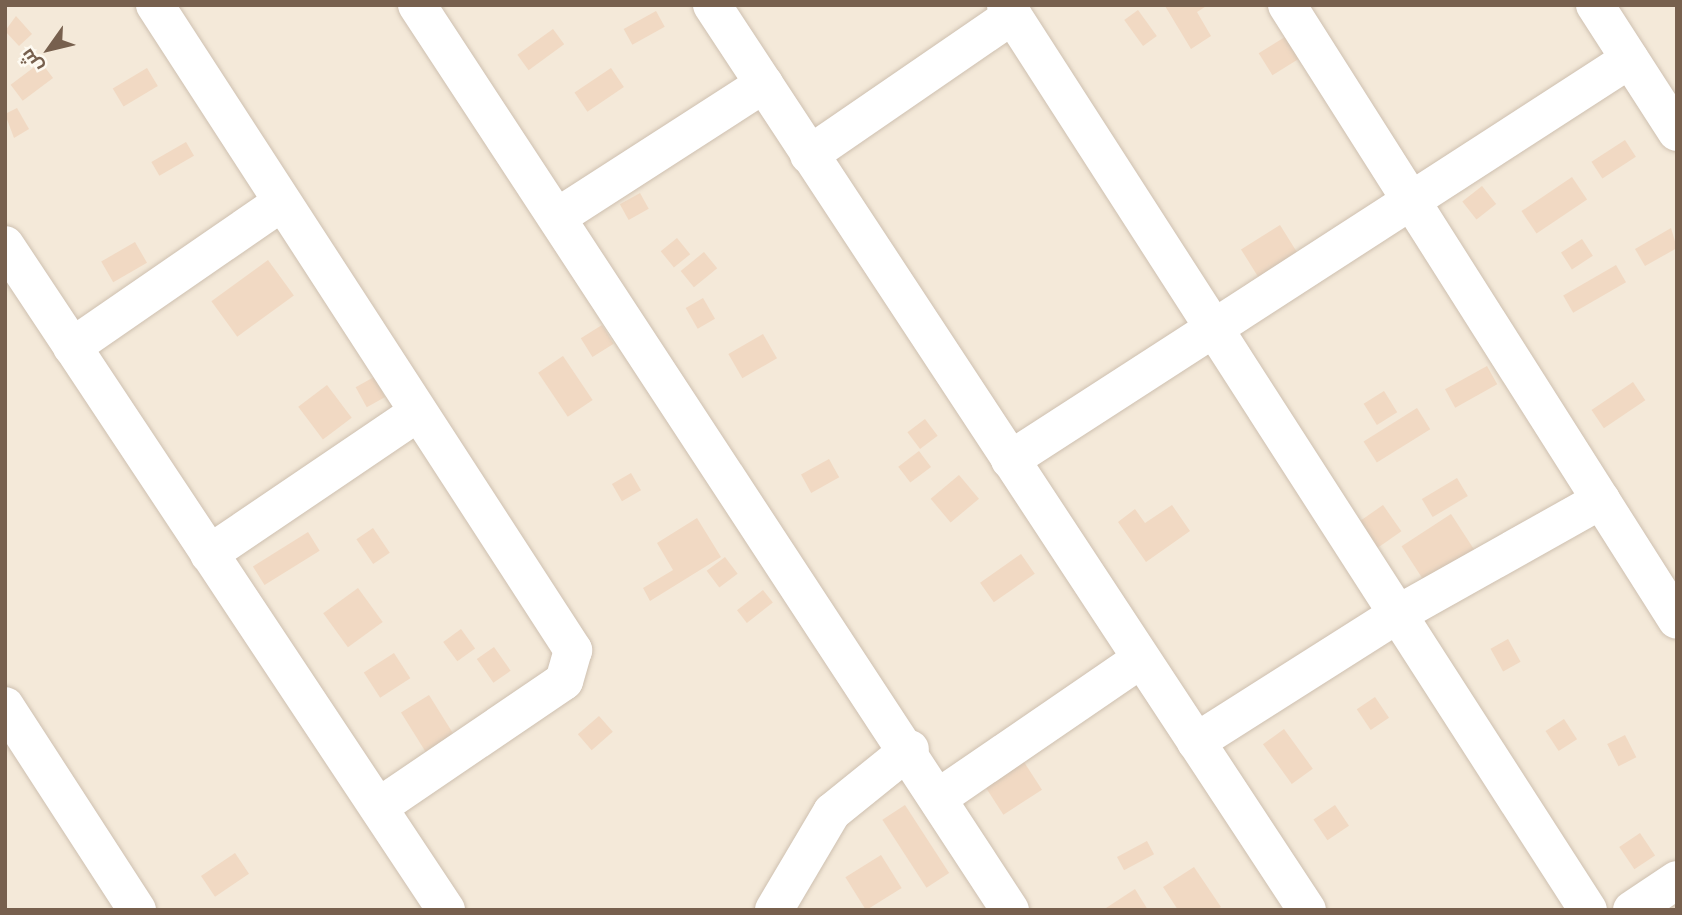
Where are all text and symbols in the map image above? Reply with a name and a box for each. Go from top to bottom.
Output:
north arrow [14,14,84,84]
text: ش [15,44,48,78]

